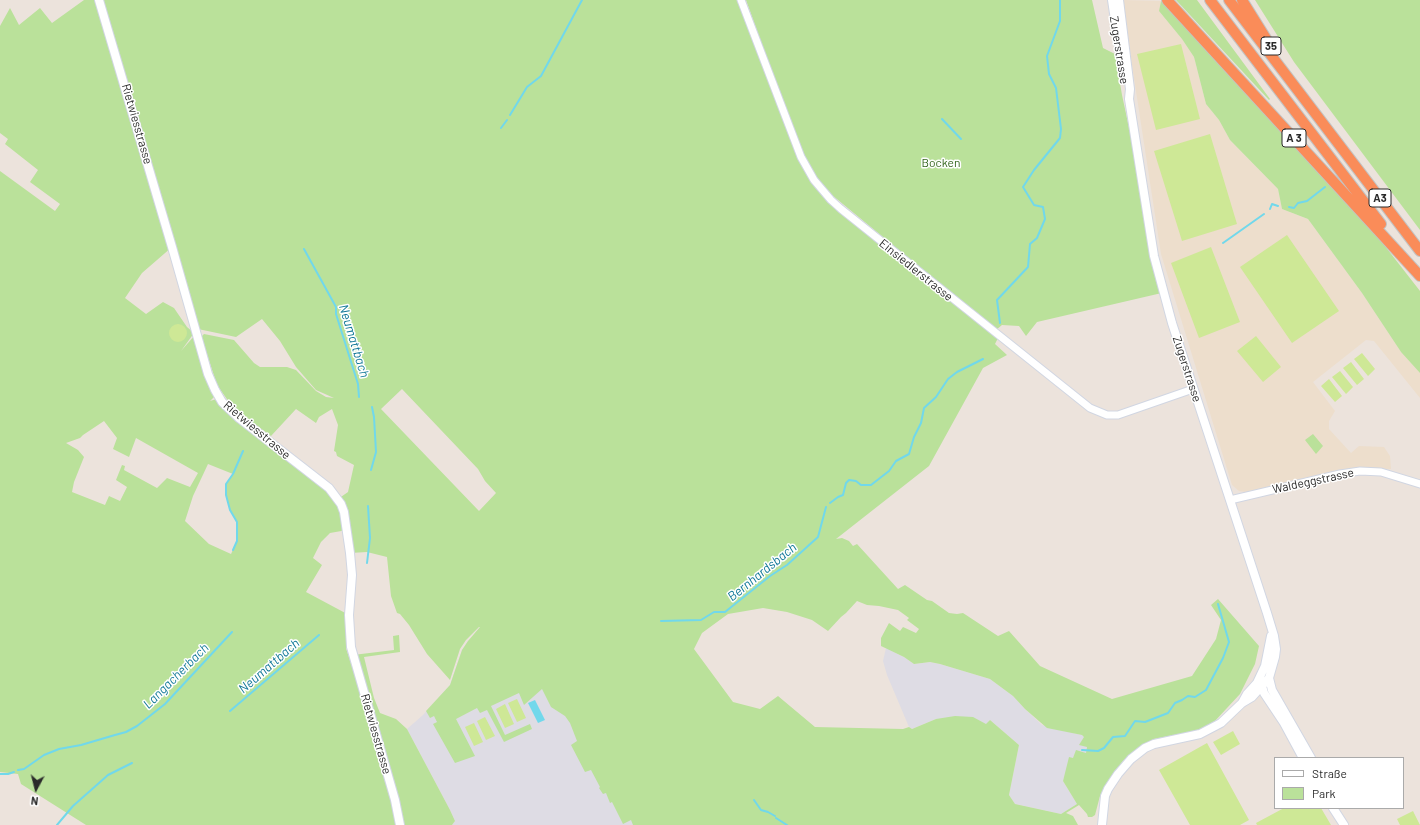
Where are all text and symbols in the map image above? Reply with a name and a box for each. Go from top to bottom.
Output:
street label: Zugerstrasse [1107,15,1131,85]
road number: 35 [1261,37,1281,55]
street label: Rietwiesstrasse [119,82,155,166]
road number: A 3 [1282,129,1306,147]
park label: Bocken [922,156,960,170]
road number: A3 [1369,189,1391,207]
street label: Einsiedlerstrasse [876,236,956,304]
water label: Neumattbach [335,303,373,379]
street label: Zugerstrasse [1170,334,1204,404]
street label: Rietwiesstrasse [221,398,293,462]
street label: Waldeggstrasse [1271,465,1355,497]
water label: Bernhardsbach [724,539,800,605]
water label: Neumattbach [235,635,303,697]
water label: Langacherbach [140,640,212,712]
street label: Rietwiesstrasse [358,692,394,776]
legend [1274,757,1404,809]
text: Straße [1312,766,1347,780]
north arrow [16,769,56,809]
text: Park [1312,786,1336,800]
text: N [30,795,39,808]

